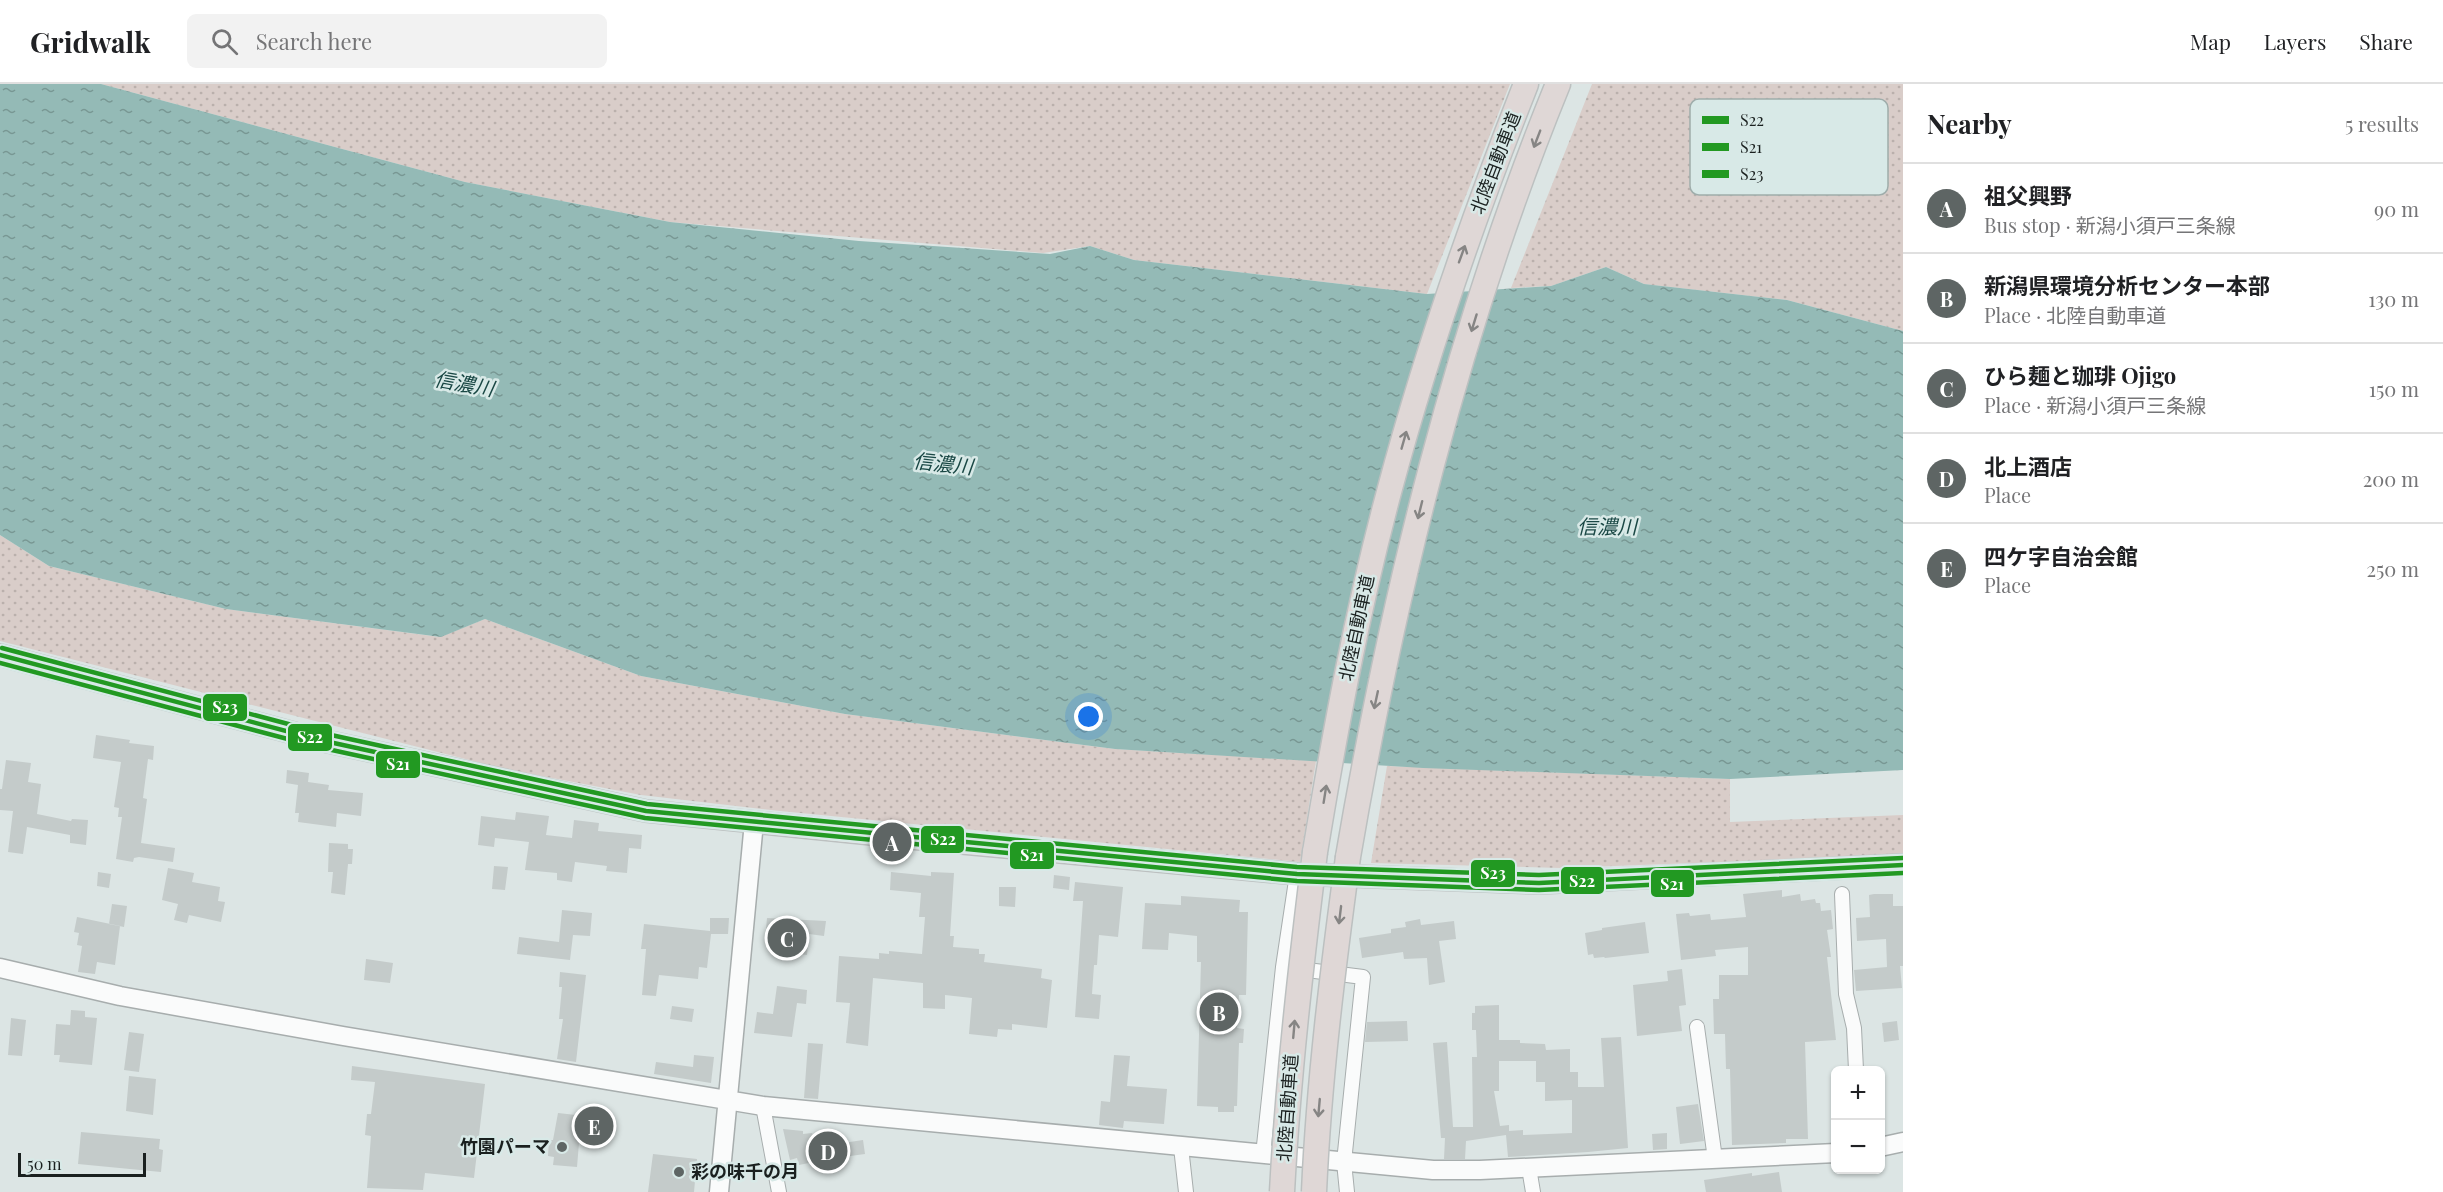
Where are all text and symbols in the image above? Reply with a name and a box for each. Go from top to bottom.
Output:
search box [187,14,607,68]
text: Gridwalk [30,23,151,60]
icon: search [208,25,241,58]
text: Search here [256,26,372,56]
text: Map [2190,27,2231,55]
text: Layers [2264,27,2326,55]
text: Share [2359,27,2413,55]
legend [1690,99,1888,195]
text: Nearby [1927,106,2012,141]
street label: 北陸自動車道 [1465,108,1526,217]
text: S22 [1740,109,1764,130]
text: 5 results [2345,110,2419,137]
one-way arrow [1531,129,1542,147]
text: S21 [1740,136,1762,157]
text: S23 [1740,163,1764,184]
text: 祖父興野 [1984,180,2072,210]
text: A [1940,195,1953,222]
text: 90 m [2374,195,2419,222]
text: Bus stop · 新潟小須戸三条線 [1984,211,2236,238]
one-way arrow [1458,245,1469,264]
text: 新潟県環境分析センター本部 [1984,270,2270,300]
text: B [1940,285,1953,312]
text: 130 m [2368,285,2419,312]
text: Place · 北陸自動車道 [1984,301,2166,328]
one-way arrow [1468,313,1479,332]
text: ひら麺と珈琲 Ojigo [1984,360,2176,390]
water label: 信濃川 [432,364,498,401]
text: C [1939,375,1954,402]
text: 150 m [2369,375,2419,402]
text: Place · 新潟小須戸三条線 [1984,391,2206,418]
one-way arrow [1399,431,1410,450]
water label: 信濃川 [912,446,976,479]
text: 北上酒店 [1984,451,2072,481]
text: D [1939,465,1954,492]
text: 200 m [2363,465,2419,492]
text: Place [1984,481,2031,508]
one-way arrow [1414,501,1426,520]
water label: 信濃川 [1577,512,1639,539]
text: 四ケ字自治会館 [1984,541,2138,571]
text: E [1940,555,1953,582]
text: 250 m [2366,555,2419,582]
text: Place [1984,571,2031,598]
street label: 北陸自動車道 [1333,572,1379,683]
one-way arrow [1370,690,1381,710]
line badge: S23 [202,693,248,722]
text: S23 [212,696,238,717]
your location [1074,702,1103,731]
line badge: S22 [287,723,333,752]
text: S22 [297,726,323,747]
line badge: S21 [375,750,421,779]
text: S21 [386,753,410,774]
one-way arrow [1319,785,1330,805]
pin: A [872,820,912,864]
line badge: S22 [920,825,965,854]
text: S22 [930,828,956,849]
line badge: S21 [1009,841,1055,870]
text: S21 [1020,844,1044,865]
line badge: S23 [1470,859,1516,888]
text: S23 [1480,862,1506,883]
line badge: S22 [1560,866,1605,895]
line badge: S21 [1650,869,1695,898]
text: S22 [1569,870,1595,891]
text: S21 [1660,873,1684,894]
one-way arrow [1334,904,1345,924]
pin: C [768,916,806,960]
pin: B [1200,990,1238,1034]
one-way arrow [1289,1020,1300,1039]
street label: 北陸自動車道 [1271,1053,1303,1163]
map controls [1831,1066,1885,1174]
button: + [1831,1066,1885,1120]
one-way arrow [1313,1098,1324,1118]
pin: E [574,1104,614,1148]
button: − [1831,1120,1885,1174]
pin: D [808,1128,848,1174]
place label: 竹園パーマ [460,1134,550,1158]
marker: 竹園パーマ [555,1140,569,1154]
scale bar [18,1150,146,1178]
text: 50 m [27,1153,61,1174]
place label: 彩の味千の月 [691,1159,799,1183]
marker: 彩の味千の月 [672,1165,686,1179]

